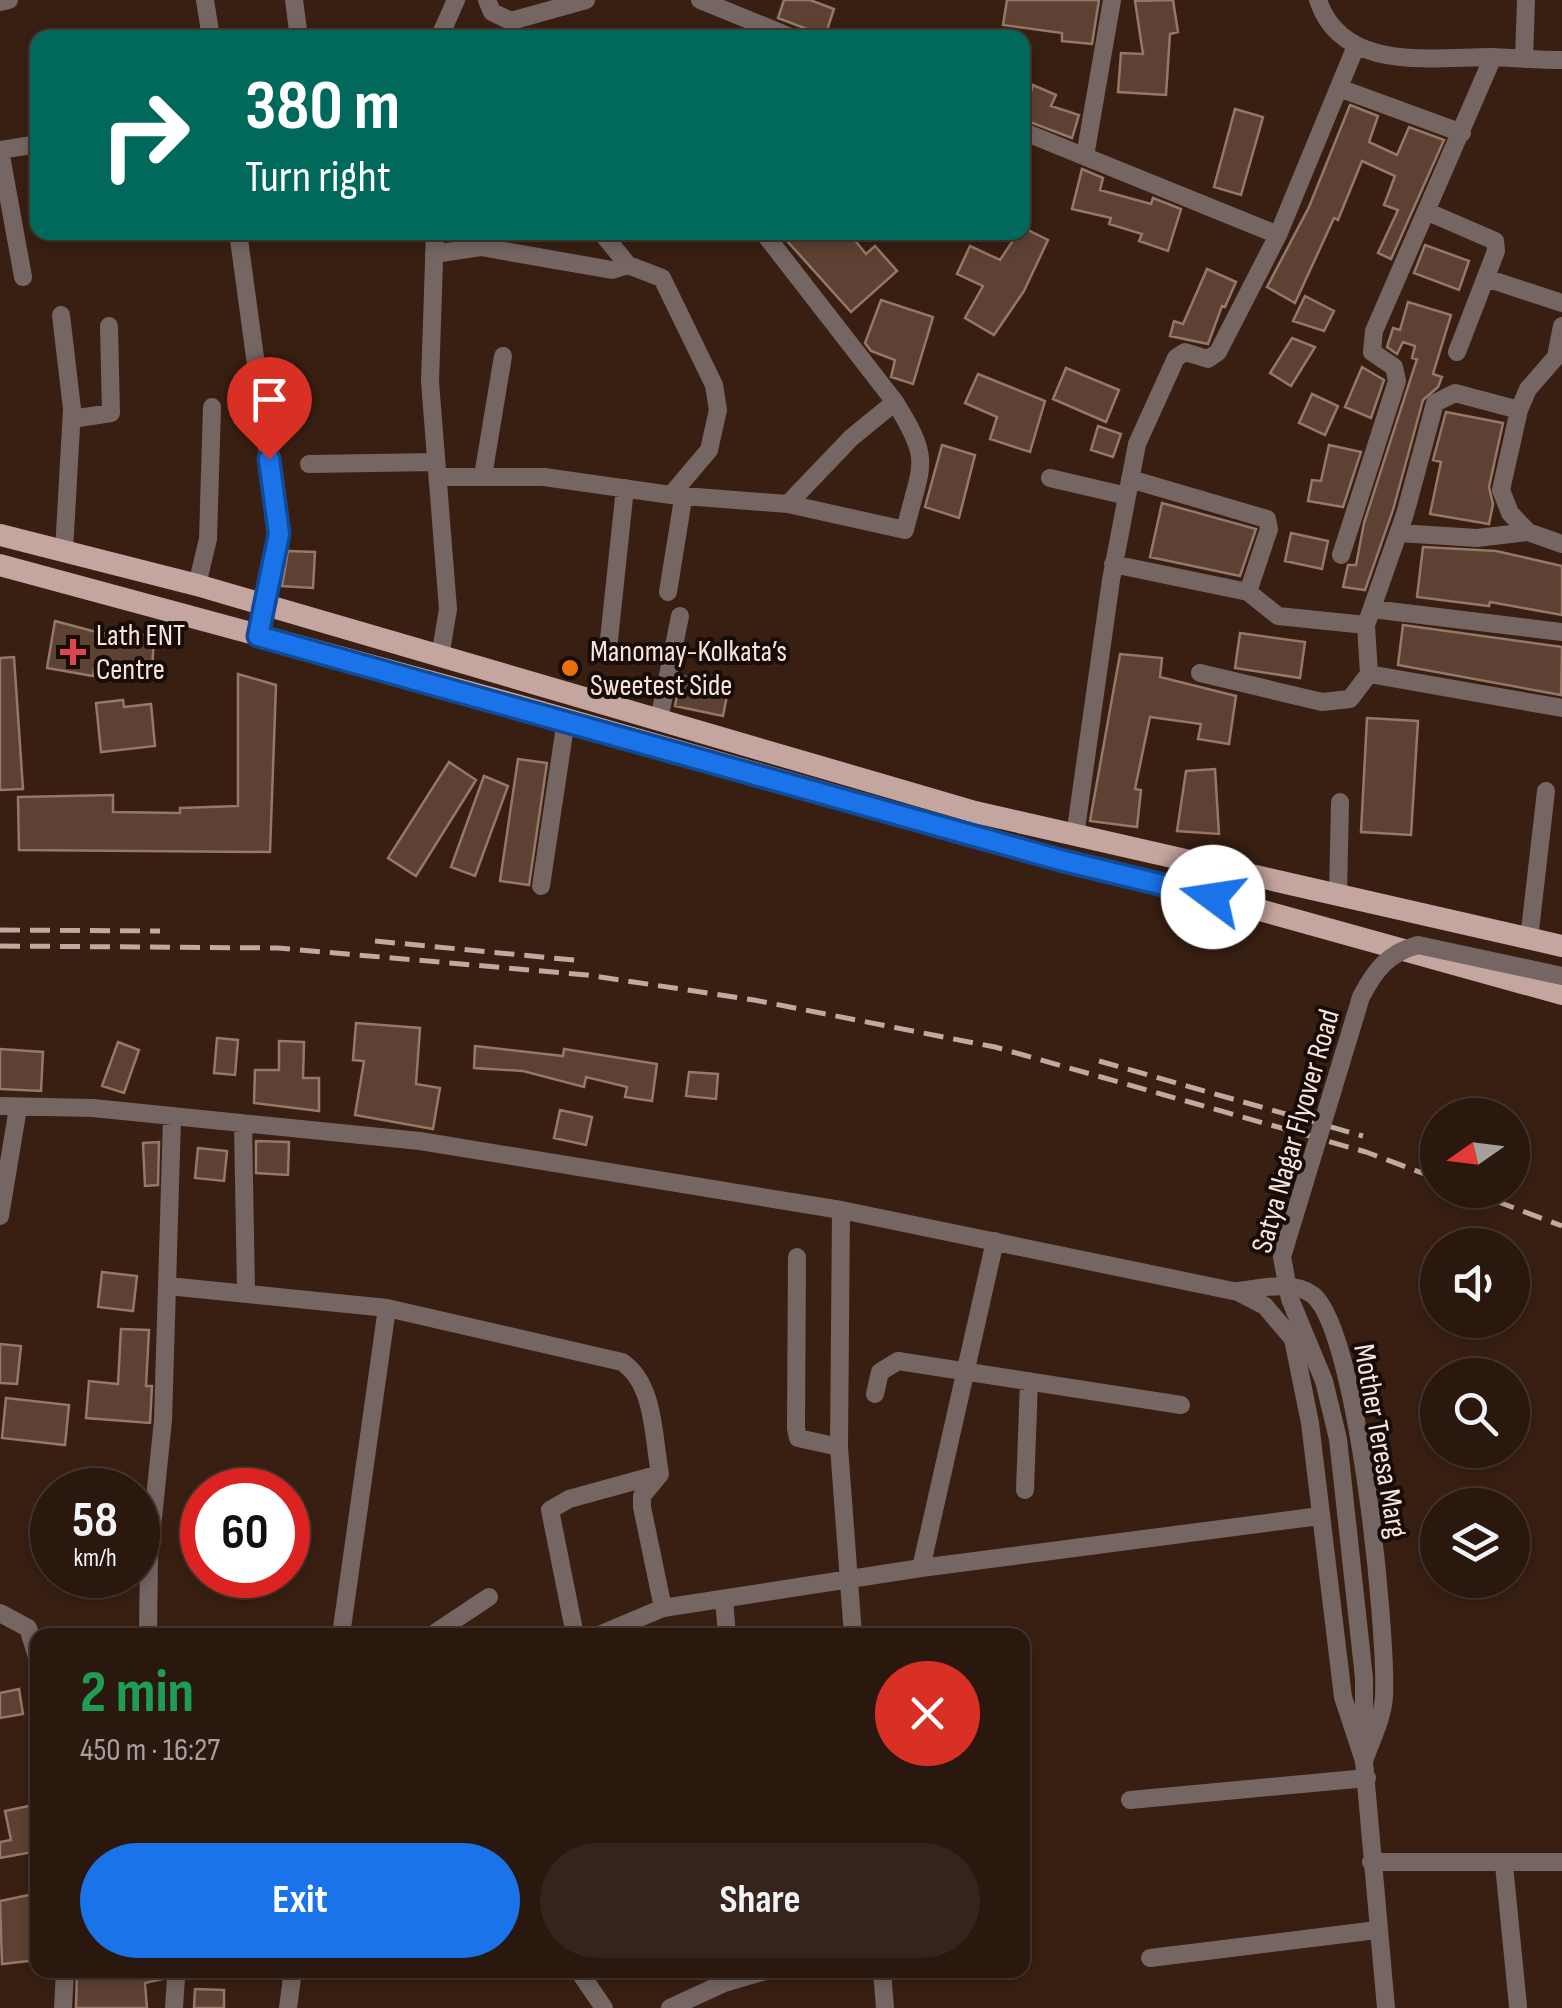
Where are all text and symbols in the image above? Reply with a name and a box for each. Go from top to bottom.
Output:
text: 380 m [245,65,400,149]
icon: right [80,70,210,200]
text: Turn right [245,150,391,205]
pin [227,357,312,460]
icon: arrive [242,372,297,427]
place label: Lath ENT Centre [96,618,185,688]
place label: Manomay-Kolkata’s Sweetest Side [590,634,787,704]
marker: Lath ENT Centre [60,639,86,665]
marker: Manomay-Kolkata’s Sweetest Side [559,657,581,679]
position arrow [1161,845,1265,949]
street label: Satya Nagar Flyover Road [1244,1005,1348,1257]
north arrow [1420,1098,1530,1208]
map controls [1420,1098,1530,1598]
button: sound [1420,1228,1530,1338]
street label: Mother Teresa Marg [1345,1341,1415,1541]
button: search [1420,1358,1530,1468]
speed limit sign: 60 [180,1468,310,1598]
button: layers [1420,1488,1530,1598]
text: 58 [72,1491,118,1551]
text: km/h [73,1543,117,1574]
text: 2 min [80,1657,194,1729]
button: close [875,1661,980,1766]
text: 450 m · 16:27 [80,1731,220,1770]
button: Exit [80,1843,520,1958]
button: Share [540,1843,980,1958]

